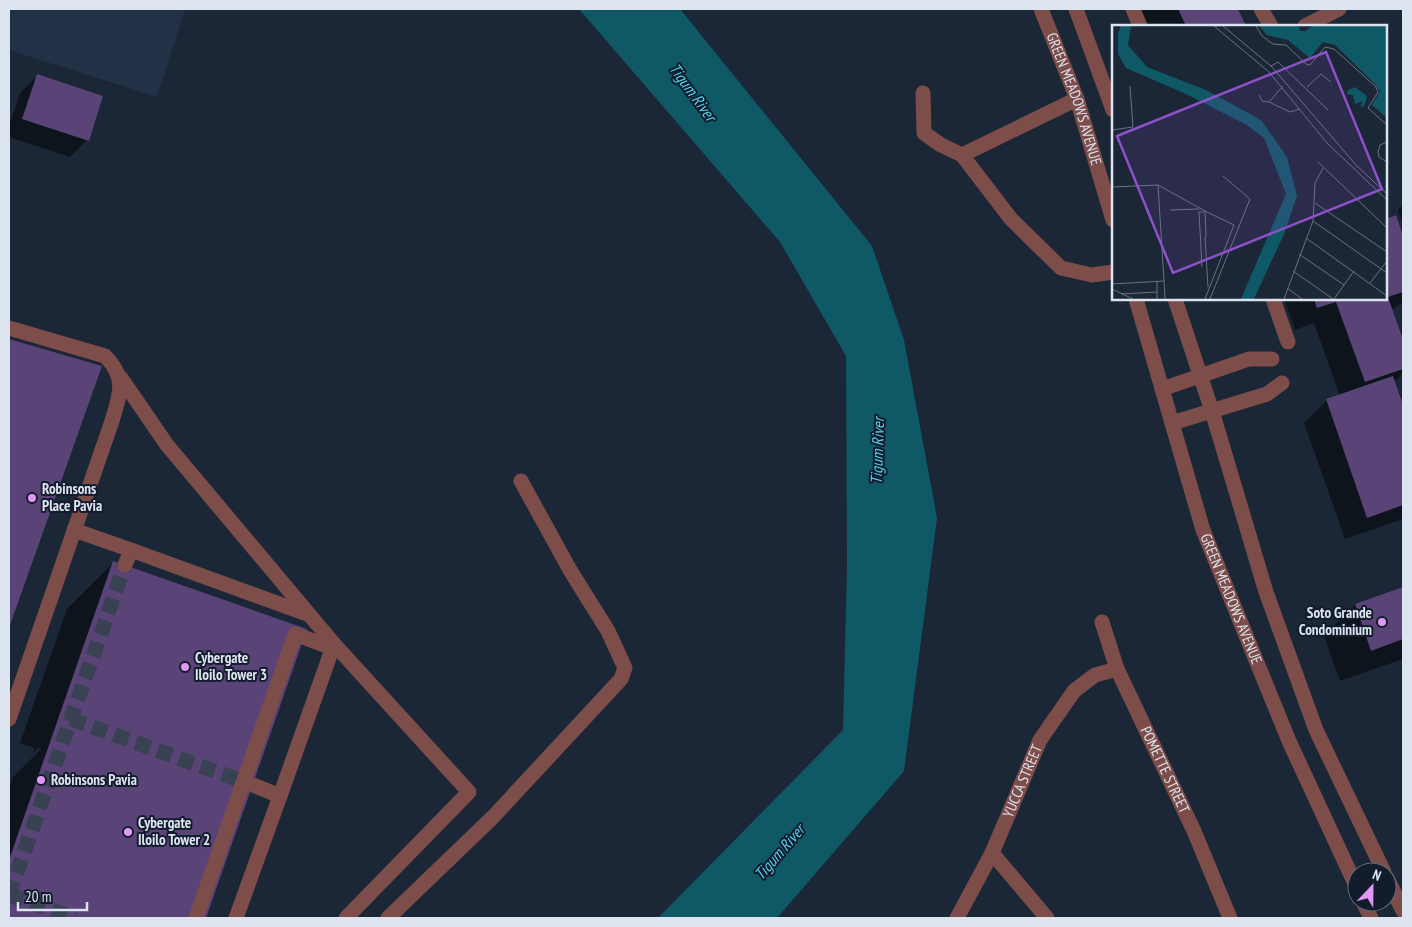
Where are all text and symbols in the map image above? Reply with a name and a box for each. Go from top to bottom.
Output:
inset map [1112,25,1387,300]
street label: GREEN MEADOWS AVENUE [1042,30,1106,167]
water label: Tigum River [665,59,722,127]
water label: Tigum River [866,415,888,485]
place label: Robinsons Place Pavia [42,479,102,515]
marker: Robinsons Place Pavia [26,492,38,504]
street label: GREEN MEADOWS AVENUE [1196,531,1267,667]
place label: Soto Grande Condominium [1299,603,1372,639]
marker: Soto Grande Condominium [1376,616,1388,628]
place label: Cybergate Iloilo Tower 3 [195,648,267,684]
marker: Cybergate Iloilo Tower 3 [179,661,191,673]
street label: POMETTE STREET [1137,723,1194,816]
street label: YUCCA STREET [998,741,1046,820]
place label: Robinsons Pavia [51,770,137,789]
marker: Robinsons Pavia [35,774,47,786]
place label: Cybergate Iloilo Tower 2 [138,813,210,849]
water label: Tigum River [750,818,810,884]
marker: Cybergate Iloilo Tower 2 [122,826,134,838]
north arrow [1347,862,1397,912]
text: N [1370,865,1384,885]
scale bar [18,880,86,912]
text: 20 m [25,887,51,906]

